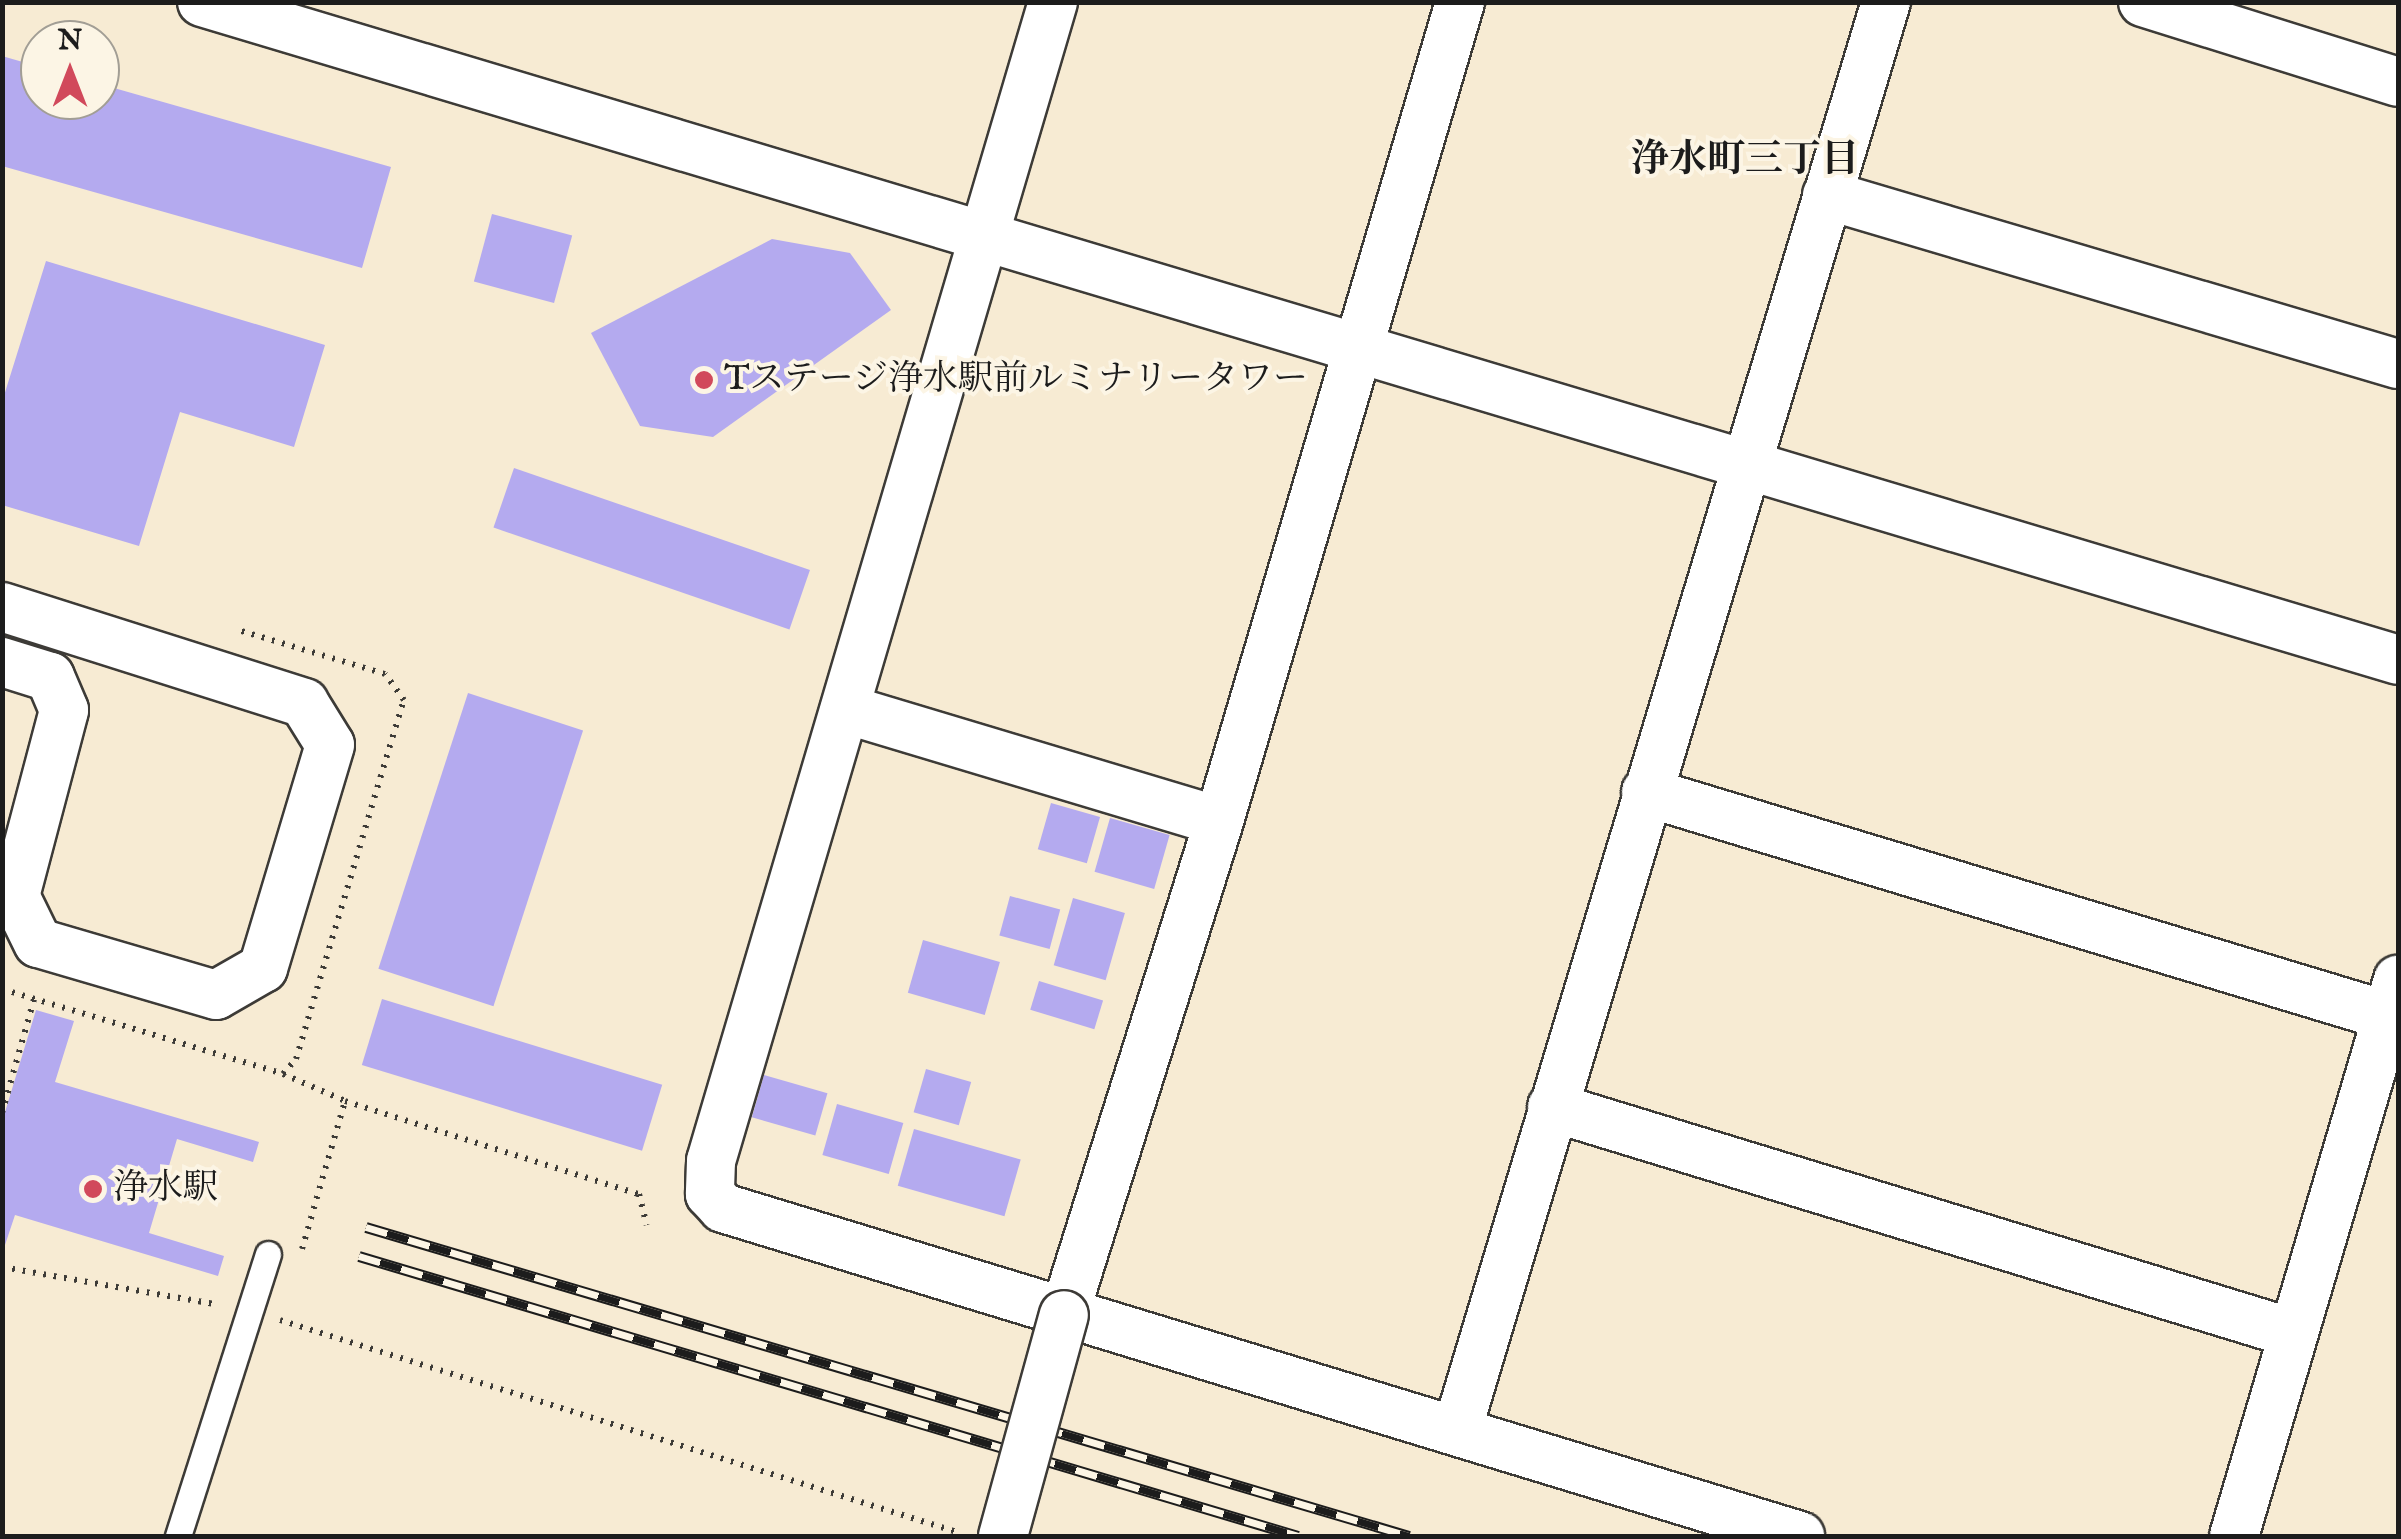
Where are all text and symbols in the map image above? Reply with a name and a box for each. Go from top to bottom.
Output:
north arrow [20,20,120,120]
text: N [58,24,82,59]
district label: 浄水町三丁目 [1631,139,1859,185]
place label: Tステージ浄水駅前ルミナリータワー [724,359,1309,401]
marker: Tステージ浄水駅前ルミナリータワー [693,369,715,391]
place label: 浄水駅 [113,1168,218,1210]
marker: 浄水駅 [82,1178,104,1200]

